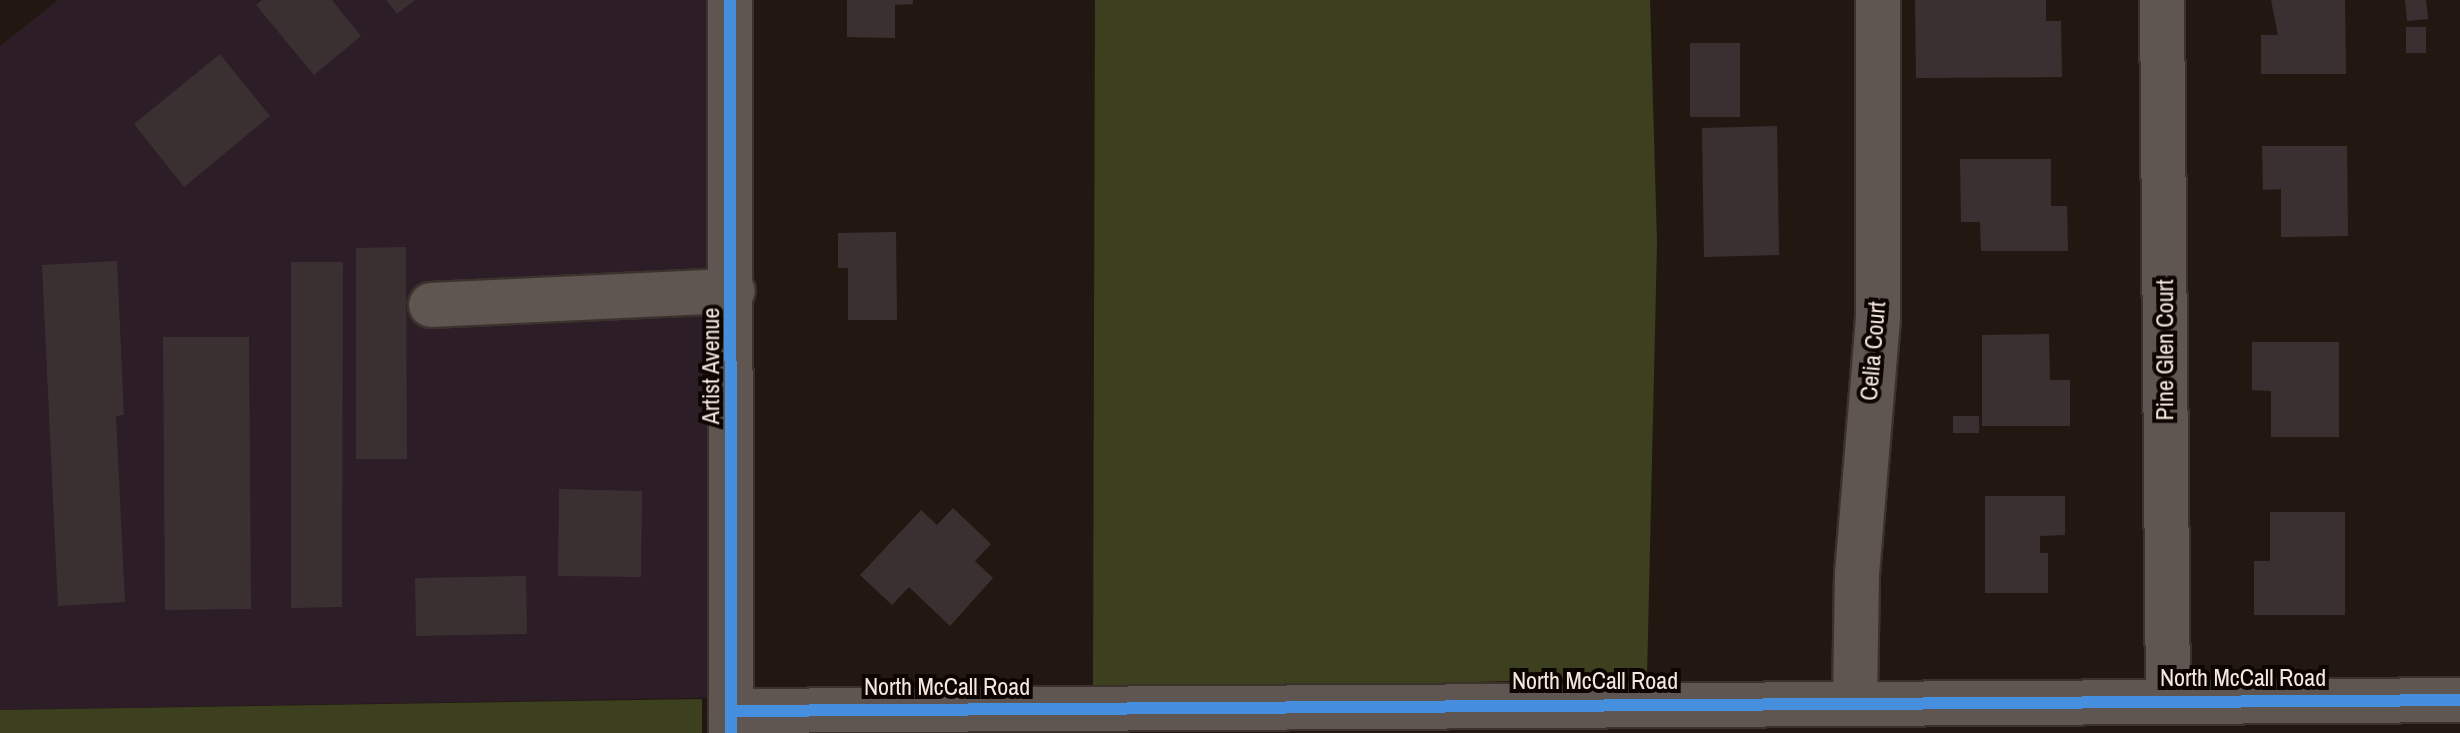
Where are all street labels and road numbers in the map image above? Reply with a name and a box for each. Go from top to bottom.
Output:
street label: Pine Glen Court [2151,279,2179,421]
street label: Celia Court [1854,300,1892,402]
street label: Artist Avenue [697,307,725,425]
street label: North McCall Road [2160,664,2326,692]
street label: North McCall Road [1512,667,1678,695]
street label: North McCall Road [864,673,1030,701]

